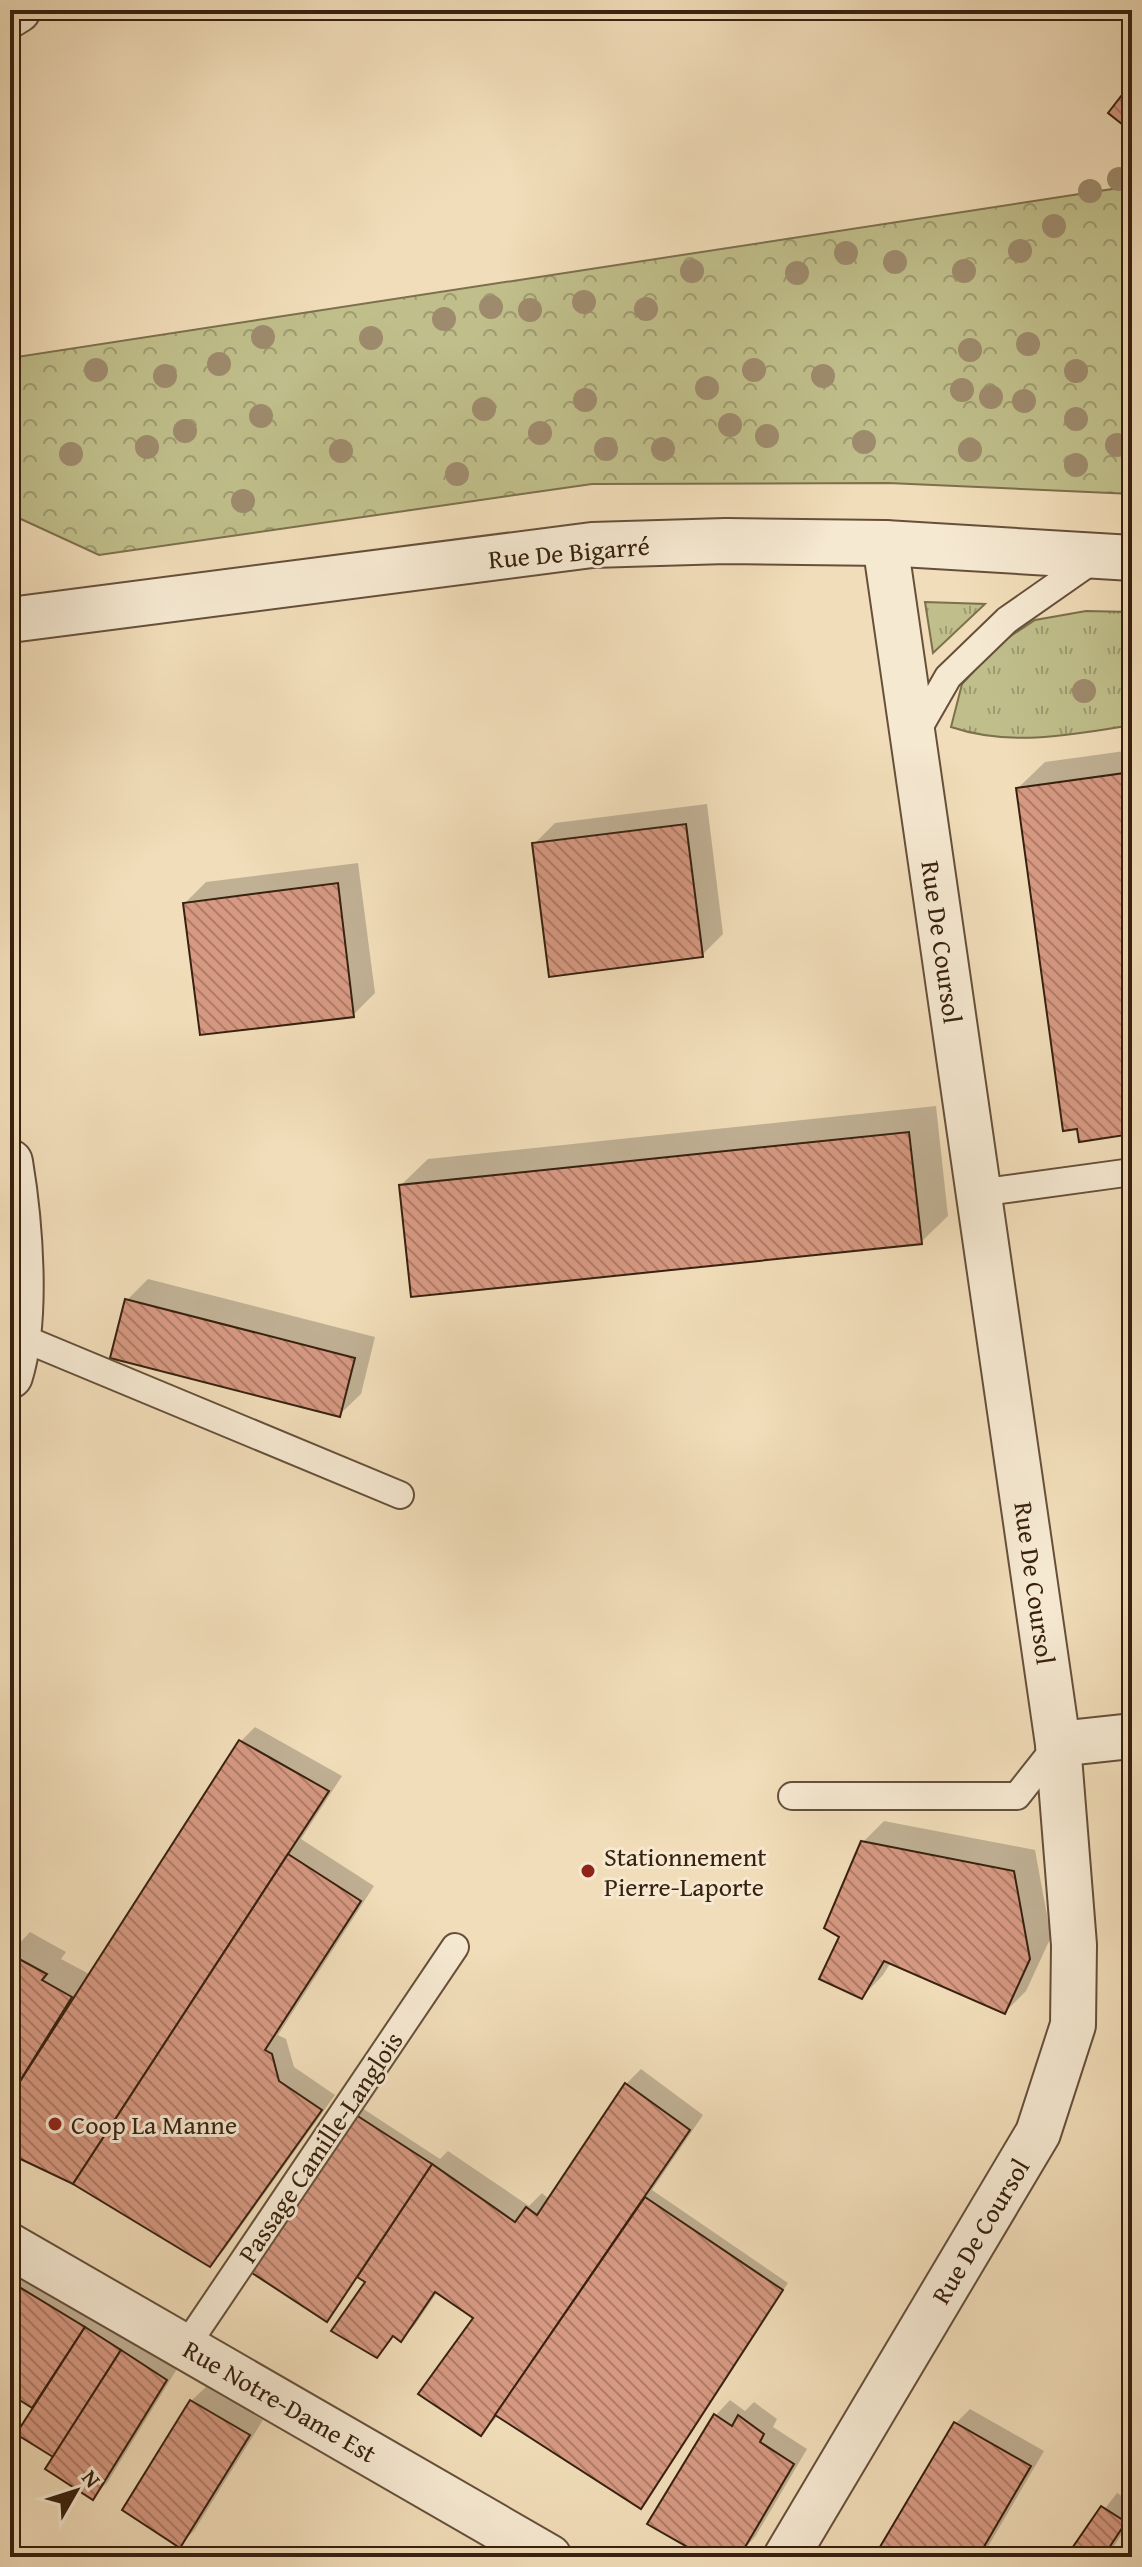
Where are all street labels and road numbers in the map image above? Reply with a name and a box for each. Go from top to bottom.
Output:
street label: Rue De Bigarré [487,526,651,578]
street label: Rue De Coursol [911,858,973,1026]
street label: Rue De Coursol [1004,1499,1066,1667]
street label: Passage Camille-Langlois [228,2024,412,2270]
street label: Rue De Coursol [921,2151,1039,2311]
street label: Rue Notre-Dame Est [176,2330,384,2472]

